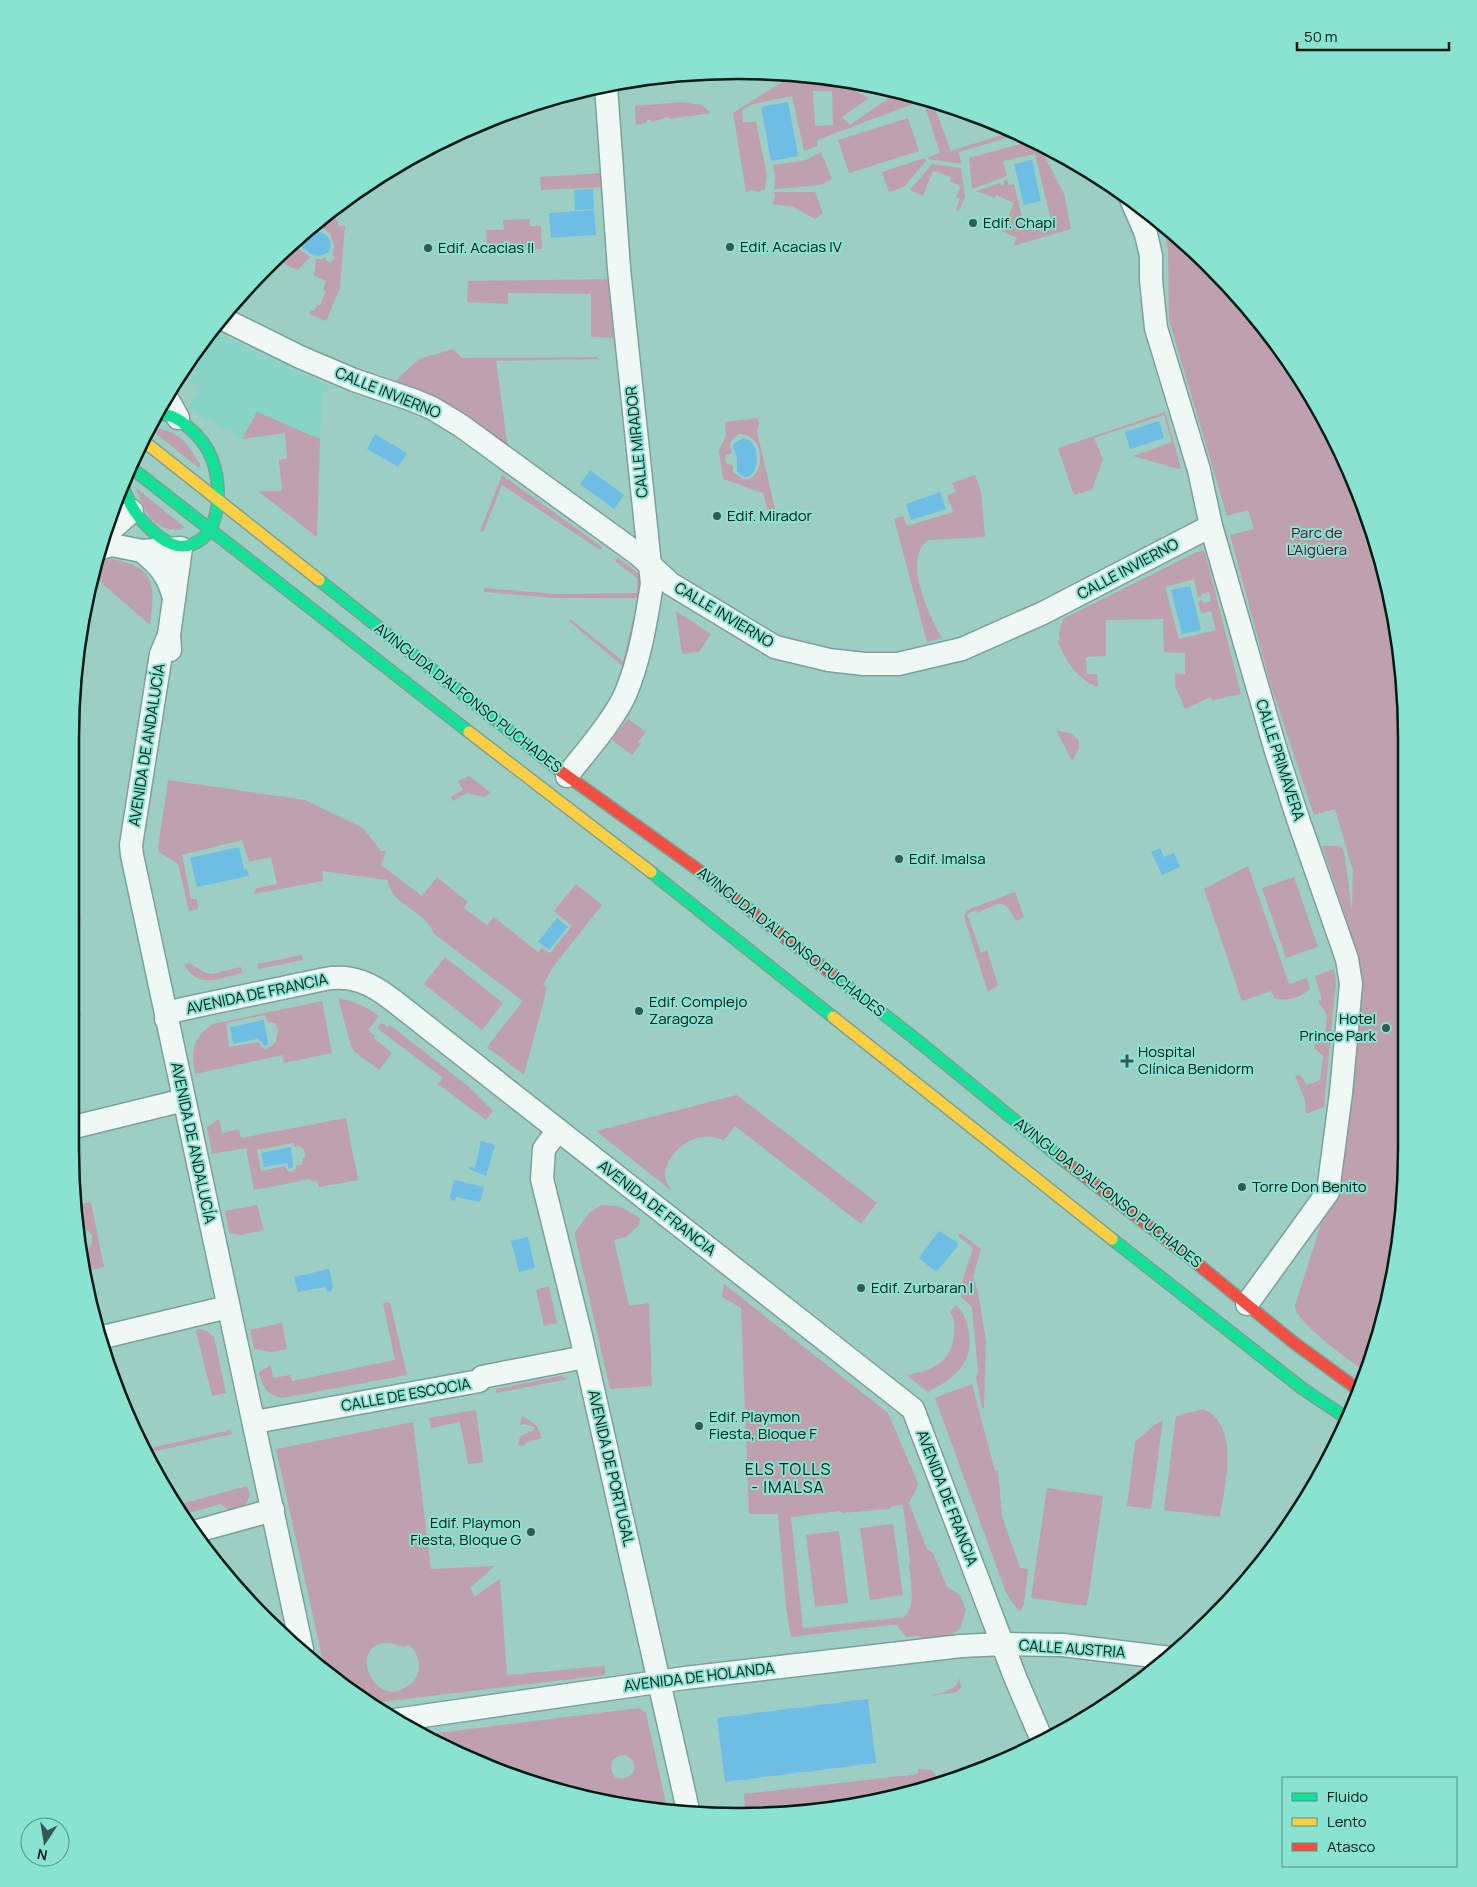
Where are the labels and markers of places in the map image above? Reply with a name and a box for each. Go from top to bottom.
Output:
place label: Edif. Chapi [983,212,1056,233]
marker: Edif. Chapi [967,217,979,229]
place label: Edif. Acacias IV [740,236,842,257]
place label: Edif. Acacias II [438,237,534,258]
marker: Edif. Acacias IV [724,241,736,253]
marker: Edif. Acacias II [422,242,434,254]
place label: Edif. Mirador [727,505,813,526]
marker: Edif. Mirador [711,510,723,522]
place label: Edif. Imalsa [909,848,986,869]
marker: Edif. Imalsa [893,853,905,865]
place label: Edif. Complejo Zaragoza [649,991,748,1029]
marker: Edif. Complejo Zaragoza [633,1005,645,1017]
place label: Hotel Prince Park [1299,1008,1377,1046]
marker: Hotel Prince Park [1380,1022,1392,1034]
place label: Hospital Clínica Benidorm [1138,1041,1254,1079]
marker: Hospital Clínica Benidorm [1120,1054,1134,1068]
place label: Torre Don Benito [1252,1176,1367,1197]
marker: Torre Don Benito [1236,1181,1248,1193]
place label: Edif. Zurbaran I [871,1277,973,1298]
marker: Edif. Zurbaran I [855,1282,867,1294]
place label: Edif. Playmon Fiesta, Bloque F [709,1406,817,1444]
marker: Edif. Playmon Fiesta, Bloque F [693,1420,705,1432]
place label: Edif. Playmon Fiesta, Bloque G [410,1512,521,1550]
marker: Edif. Playmon Fiesta, Bloque G [525,1526,537,1538]

